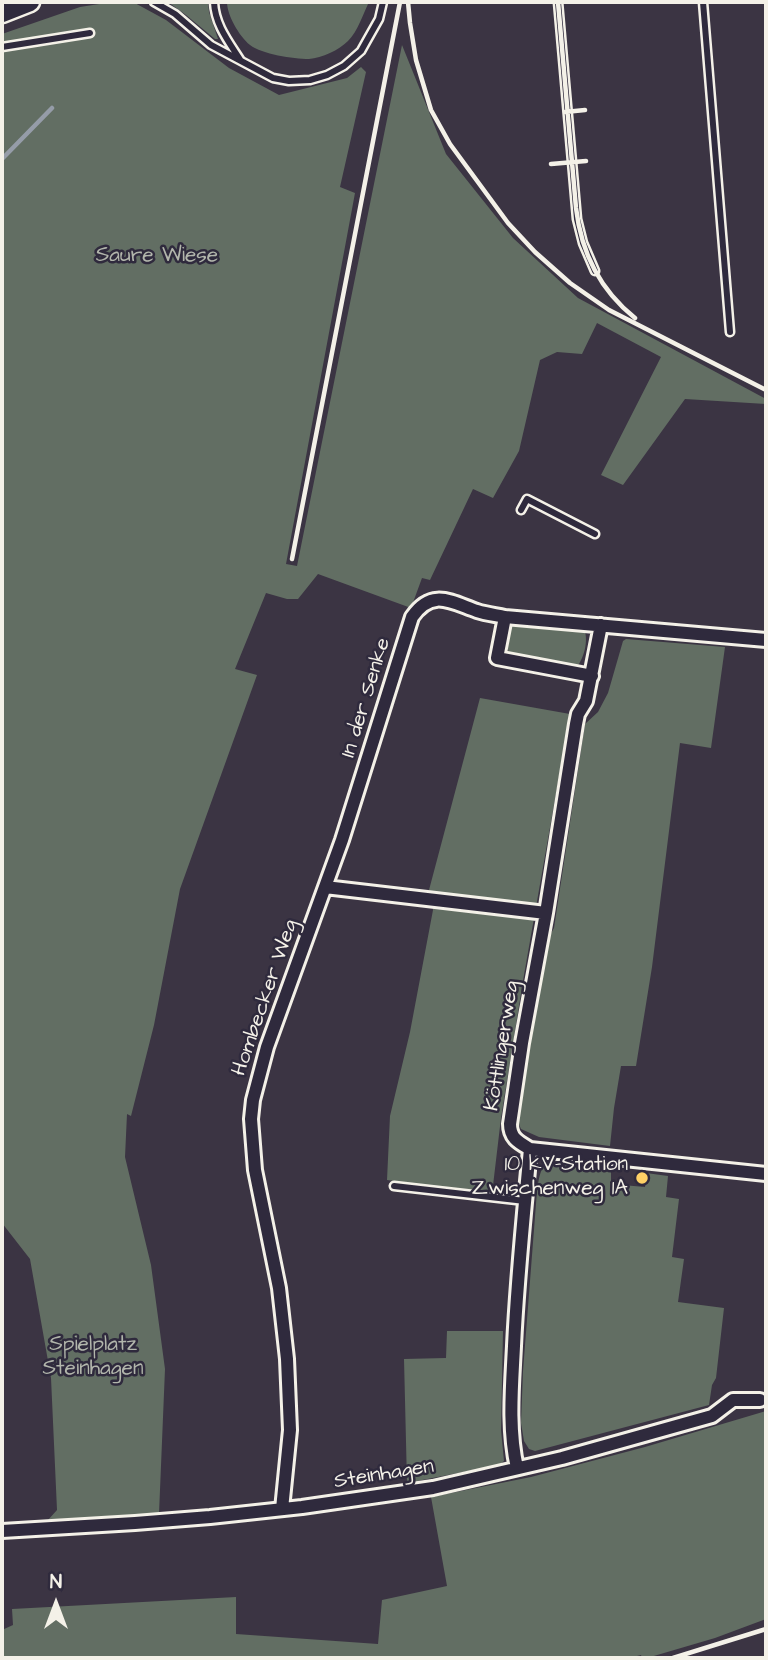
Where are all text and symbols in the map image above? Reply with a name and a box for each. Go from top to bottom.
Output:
park label: Saure Wiese [96,244,218,270]
street label: In der Senke [337,635,397,761]
street label: Hombecker Weg [227,917,305,1079]
street label: Köttlingerweg [480,979,526,1113]
place label: 10 kV-Station Zwischenweg 1A [472,1153,628,1203]
marker: 10 kV-Station Zwischenweg 1A [634,1170,650,1186]
park label: Spielplatz Steinhagen [43,1333,143,1383]
street label: Steinhagen [332,1455,436,1495]
north arrow [21,1569,91,1639]
text: N [50,1569,62,1596]

